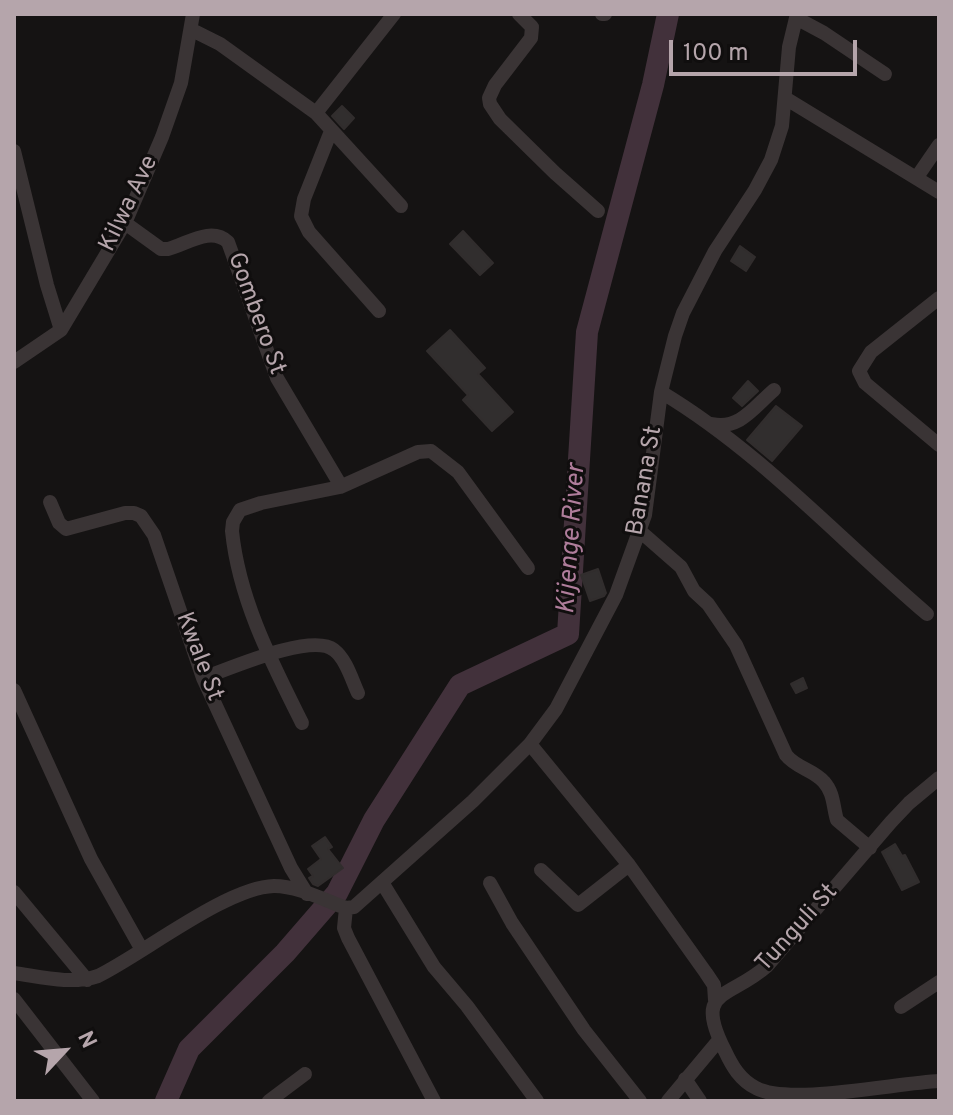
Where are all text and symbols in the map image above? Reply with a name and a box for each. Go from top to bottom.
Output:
scale bar [673,24,861,74]
text: 100 m [683,39,749,69]
street label: Kilwa Ave [94,151,166,257]
street label: Gombero St [220,249,290,379]
street label: Banana St [622,424,670,538]
water label: Kijenge River [552,463,594,615]
street label: Kwale St [168,609,228,705]
street label: Tunguli St [751,879,845,979]
north arrow [24,1011,104,1091]
text: N [70,1027,102,1053]

